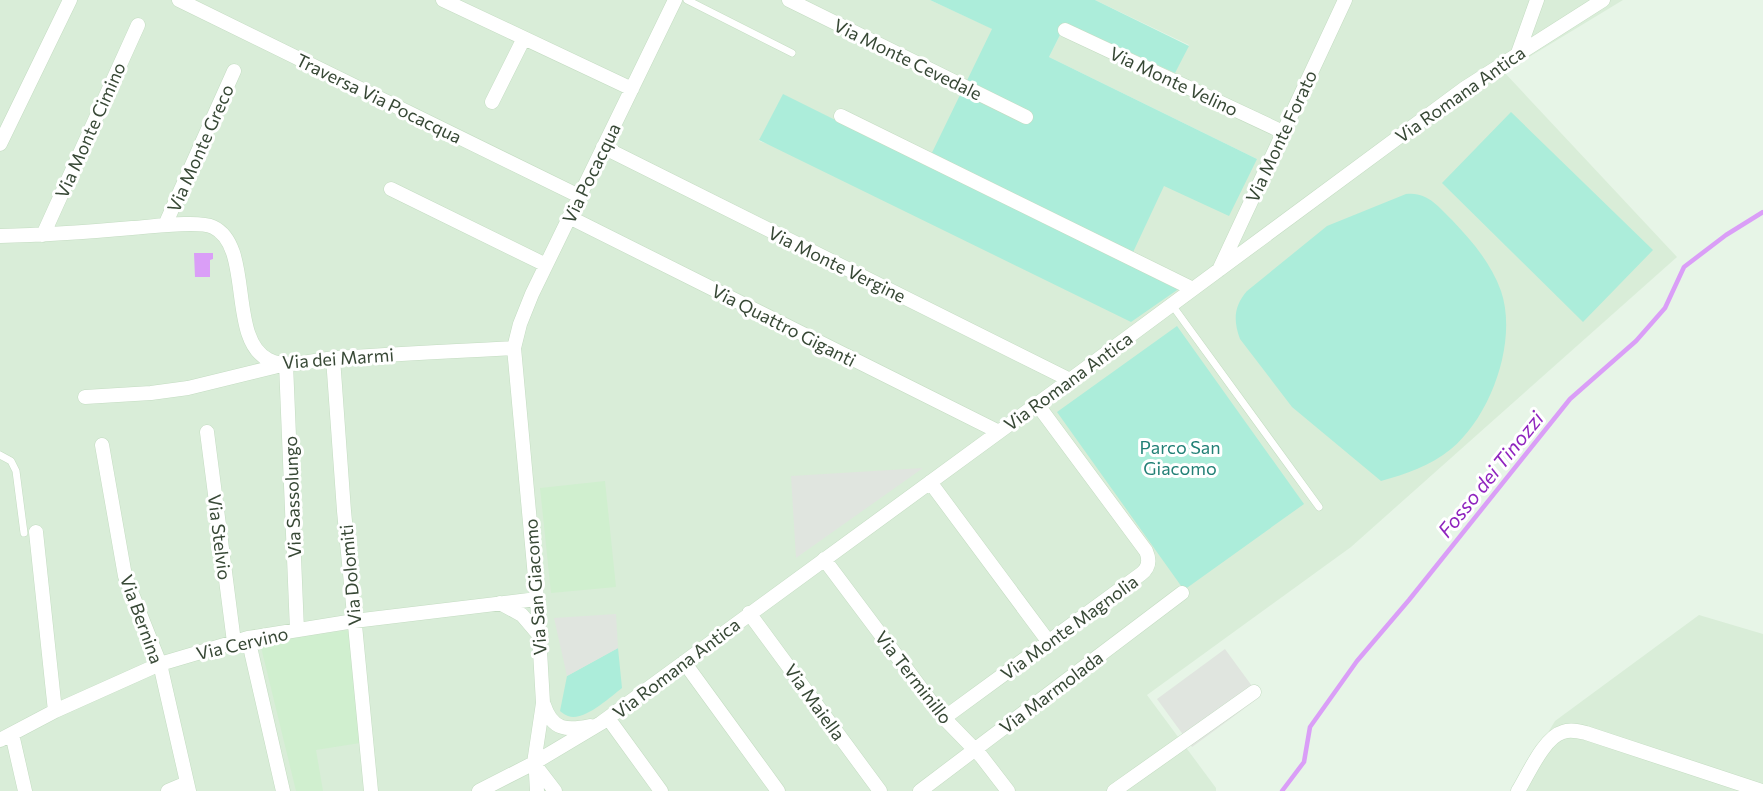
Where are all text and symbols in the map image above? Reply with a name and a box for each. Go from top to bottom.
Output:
street label: Via Monte Cevedale [830,14,986,104]
street label: Via Romana Antica [1391,41,1529,147]
street label: Via Monte Velino [1106,42,1242,120]
street label: Traversa Via Pocacqua [293,48,465,148]
street label: Via Monte Cimino [50,59,130,201]
street label: Via Monte Forato [1241,66,1321,206]
street label: Via Monte Greco [162,81,238,215]
street label: Via Pocacqua [557,119,625,227]
street label: Via Monte Vergine [765,221,909,307]
street label: Via Quattro Giganti [708,279,860,371]
street label: Via Romana Antica [999,327,1137,435]
street label: Via dei Marmi [281,343,395,373]
water label: Fosso dei Tinozzi [1432,406,1548,541]
street label: Via Sassolungo [279,436,305,558]
park label: Parco San Giacomo [1140,436,1220,479]
street label: Via Stelvio [204,493,236,581]
street label: Via San Giacomo [519,518,551,656]
street label: Via Dolomiti [335,523,365,627]
street label: Via Monte Magnolia [996,570,1142,684]
street label: Via Bernina [116,572,168,666]
street label: Via Romana Antica [608,613,744,723]
street label: Via Cervino [194,622,290,664]
street label: Via Terminillo [871,626,957,728]
street label: Via Marmolada [995,646,1107,738]
street label: Via Maiella [780,660,850,744]

